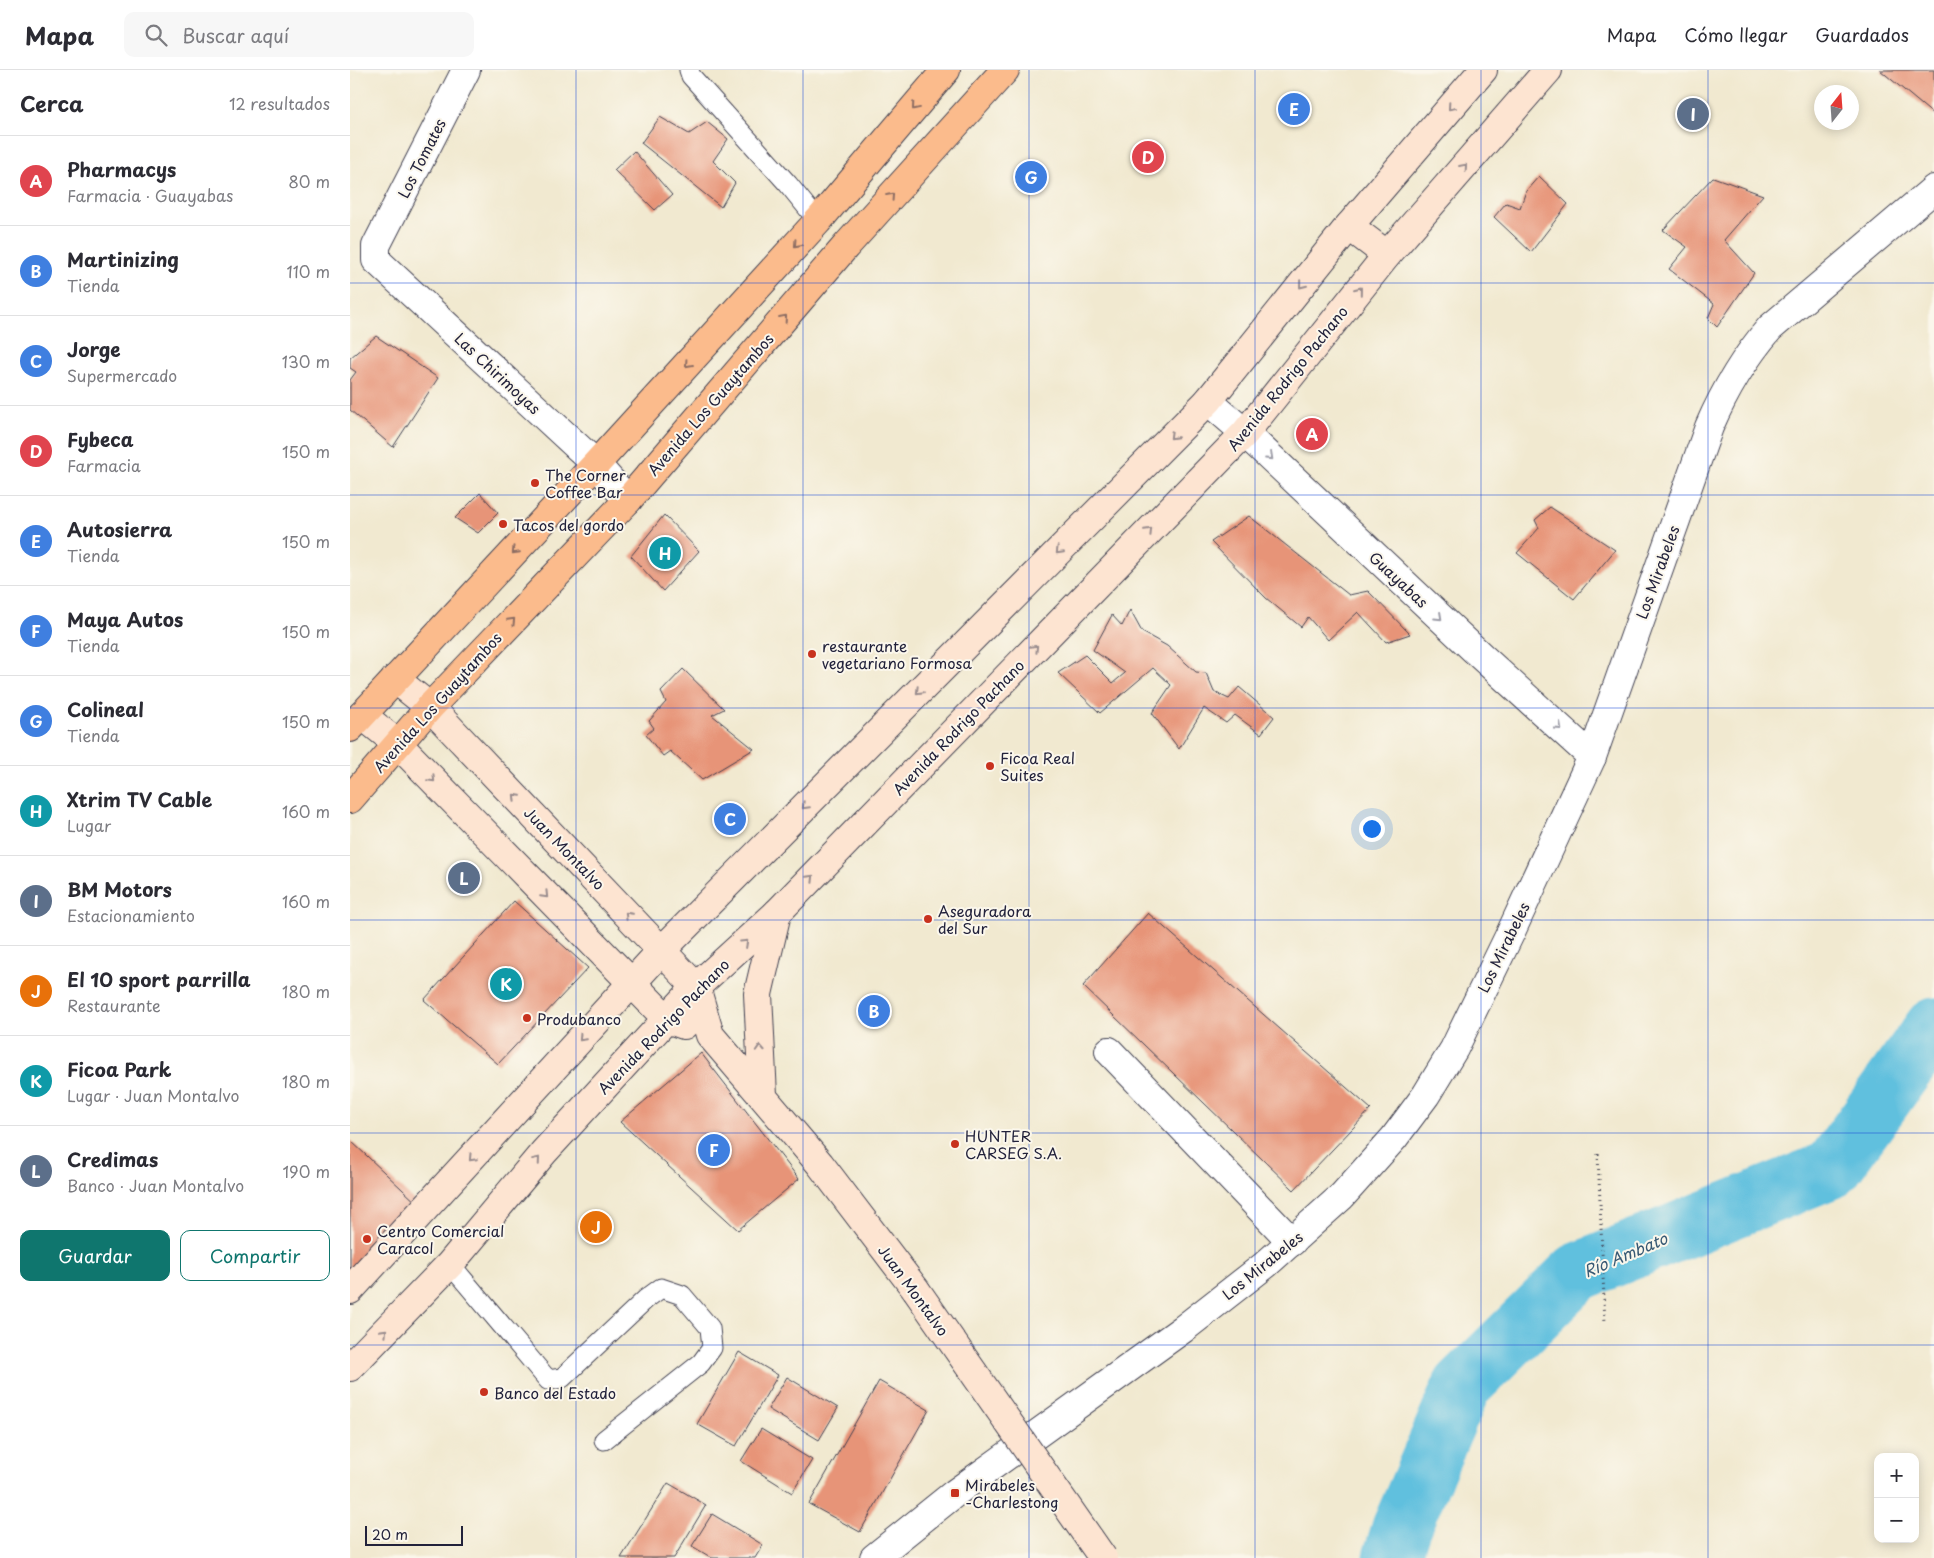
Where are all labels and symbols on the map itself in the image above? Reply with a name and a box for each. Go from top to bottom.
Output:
north arrow [1814,85,1859,130]
pin: E [1278,90,1310,128]
pin: I [1677,95,1709,133]
one-way arrow [912,101,920,110]
one-way arrow [1449,101,1457,110]
street label: Los Tomates [391,114,451,202]
pin: D [1132,138,1164,176]
pin: G [1015,158,1047,196]
one-way arrow [1458,163,1467,172]
one-way arrow [885,192,894,201]
one-way arrow [794,238,803,247]
one-way arrow [1298,279,1307,288]
one-way arrow [1353,287,1362,296]
street label: Avenida Rodrigo Pachano [1223,302,1351,454]
one-way arrow [778,315,787,324]
street label: Las Chirimoyas [450,327,546,419]
street label: Avenida Los Guaytambos [642,328,779,480]
one-way arrow [685,358,694,367]
pin: A [1296,415,1328,453]
one-way arrow [1170,430,1179,439]
one-way arrow [1265,451,1274,460]
place label: The Corner Coffee Bar [545,463,626,503]
marker: The Corner Coffee Bar [529,477,541,489]
place label: Tacos del gordo [513,513,624,536]
marker: Tacos del gordo [497,518,509,530]
street label: Los Mirabeles [1629,522,1685,622]
one-way arrow [1143,528,1152,537]
pin: H [649,534,681,572]
one-way arrow [512,545,521,554]
one-way arrow [1056,545,1065,554]
street label: Guayabas [1364,546,1434,613]
one-way arrow [1433,611,1442,620]
one-way arrow [506,618,515,627]
street label: Avenida Los Guaytambos [367,626,507,777]
place label: restaurante vegetariano Formosa [822,634,972,674]
one-way arrow [1029,645,1038,654]
marker: restaurante vegetariano Formosa [806,648,818,660]
street label: Avenida Rodrigo Pachano [887,654,1029,800]
one-way arrow [916,685,925,694]
one-way arrow [1553,721,1562,730]
place label: Ficoa Real Suites [1000,746,1075,786]
marker: Ficoa Real Suites [984,760,996,772]
one-way arrow [426,773,435,782]
one-way arrow [513,794,522,803]
pin: C [714,800,746,838]
one-way arrow [802,800,811,809]
street label: Juan Montalvo [519,801,611,895]
your location [1359,816,1385,842]
pin: L [448,859,480,897]
one-way arrow [805,875,814,884]
one-way arrow [539,889,548,898]
street label: Los Mirabeles [1471,898,1535,996]
place label: Aseguradora del Sur [938,899,1032,939]
one-way arrow [625,911,634,920]
marker: Aseguradora del Sur [922,913,934,925]
one-way arrow [739,939,748,948]
street label: Avenida Rodrigo Pachano [592,953,734,1099]
pin: K [490,965,522,1003]
pin: B [858,992,890,1030]
place label: Produbanco [537,1007,621,1030]
marker: Produbanco [521,1012,533,1024]
one-way arrow [579,1032,588,1041]
one-way arrow [754,1043,765,1051]
place label: HUNTER CARSEG S.A. [965,1124,1062,1164]
pin: F [698,1131,730,1169]
marker: HUNTER CARSEG S.A. [949,1138,961,1150]
one-way arrow [469,1152,478,1161]
one-way arrow [531,1156,540,1165]
pin: J [580,1208,612,1246]
place label: Centro Comercial Caracol [377,1219,504,1259]
street label: Los Mirabeles [1217,1225,1307,1305]
water label: Río Ambato [1579,1225,1672,1282]
marker: Centro Comercial Caracol [361,1233,373,1245]
street label: Juan Montalvo [873,1240,955,1340]
one-way arrow [378,1329,387,1338]
place label: Banco del Estado [494,1381,616,1404]
marker: Banco del Estado [478,1386,490,1398]
place label: Mirabeles -Charlestong [965,1473,1059,1513]
marker: Mirabeles -Charlestong [949,1487,961,1499]
scale bar [365,1523,462,1546]

